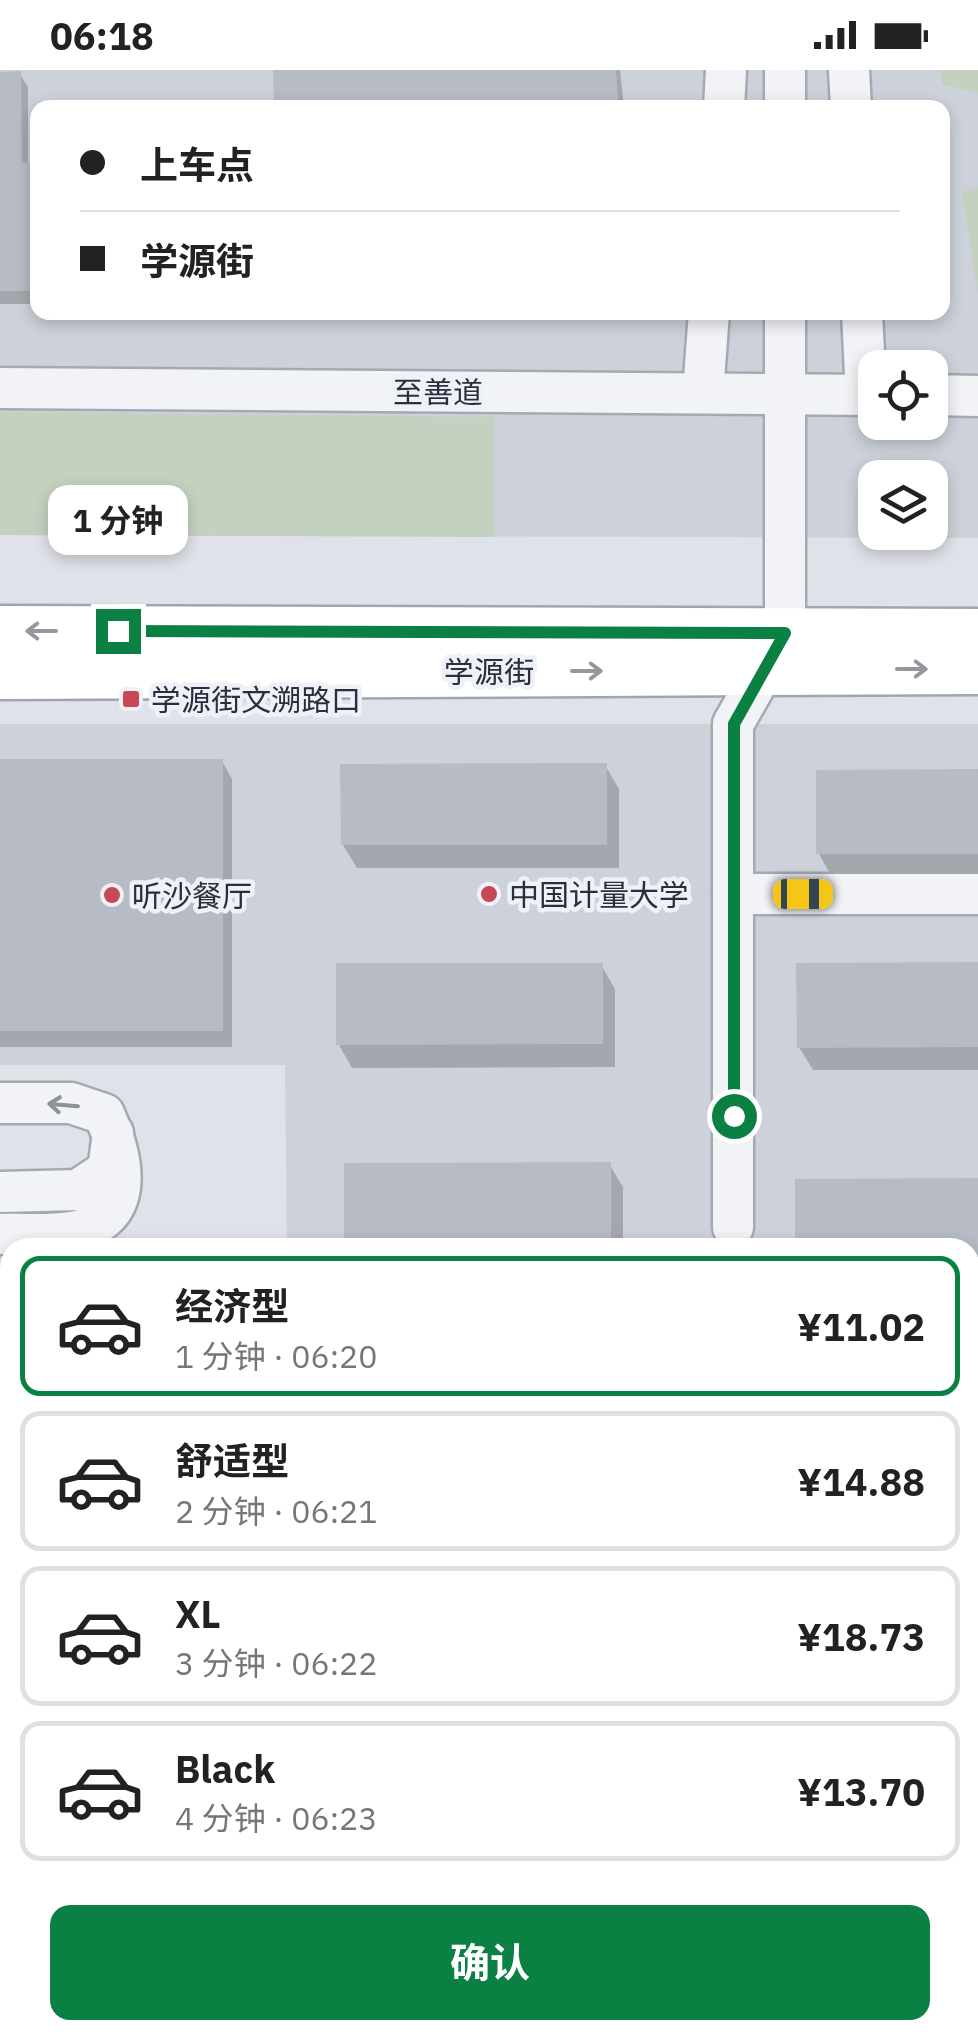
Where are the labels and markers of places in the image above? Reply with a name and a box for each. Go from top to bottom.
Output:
place label: 学源街文溯路口 [151,680,361,719]
marker: 学源街文溯路口 [120,688,142,710]
place label: 中国计量大学 [509,875,689,914]
place label: 听沙餐厅 [132,876,252,915]
marker: 中国计量大学 [478,883,500,905]
marker: 听沙餐厅 [101,884,123,906]

